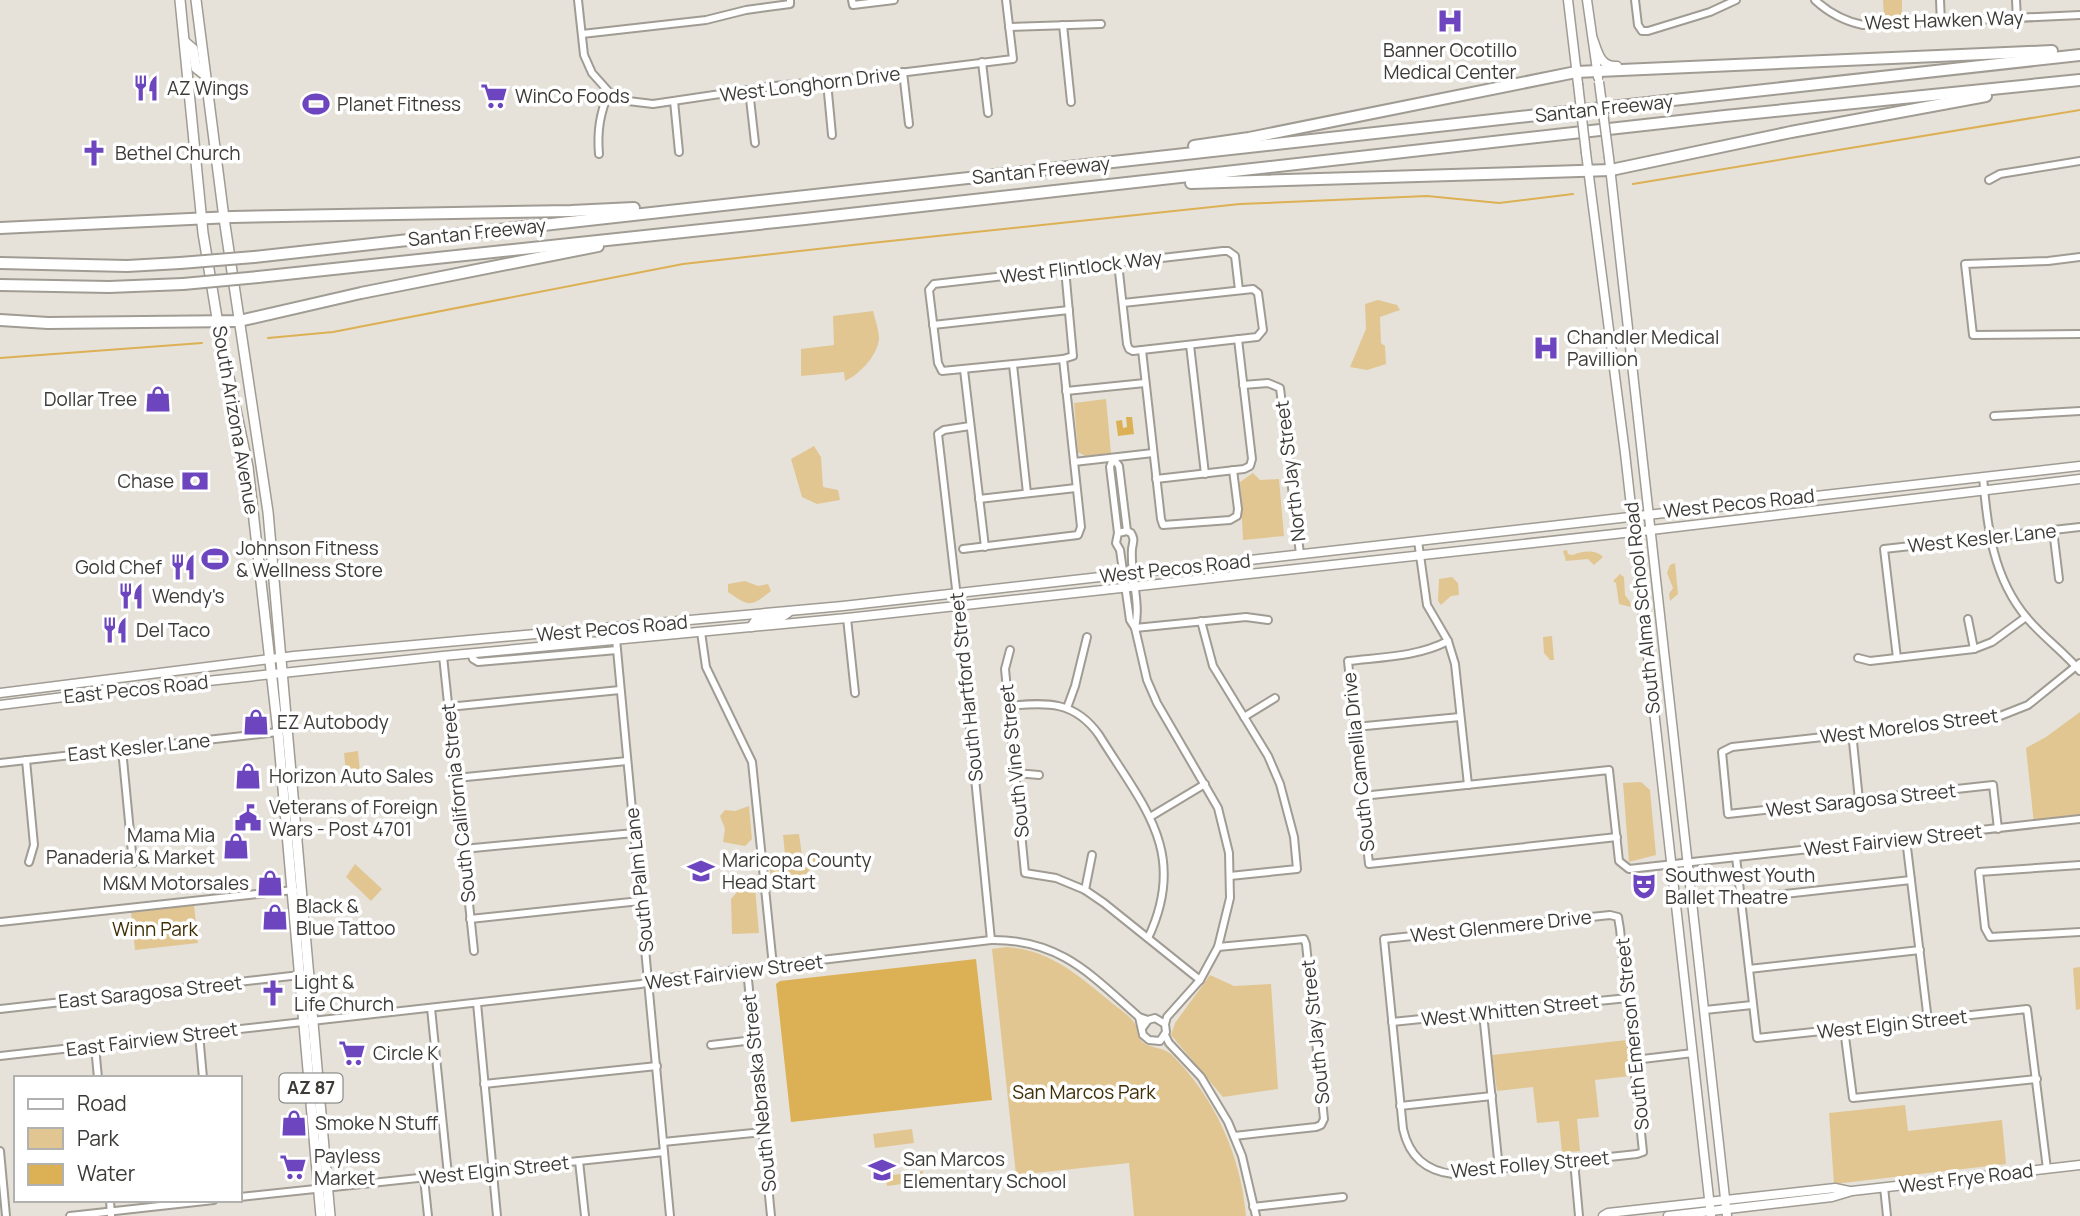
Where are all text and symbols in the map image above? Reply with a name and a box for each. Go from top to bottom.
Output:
street label: West Hawken Way [1864,4,2024,36]
hospital icon: Banner Ocotillo Medical Center [1435,6,1465,36]
place label: Banner Ocotillo Medical Center [1383,37,1517,85]
street label: West Longhorn Drive [718,60,902,108]
restaurant icon: AZ Wings [131,73,161,103]
place label: AZ Wings [167,75,249,101]
supermarket icon: WinCo Foods [479,81,509,111]
place label: WinCo Foods [515,83,630,109]
street label: Santan Freeway [1534,88,1674,128]
sports icon: Planet Fitness [301,89,331,119]
place label: Planet Fitness [337,91,461,117]
church icon: Bethel Church [79,138,109,168]
place label: Bethel Church [115,140,241,166]
street label: Santan Freeway [971,150,1111,190]
street label: Santan Freeway [407,212,547,252]
street label: West Flintlock Way [999,244,1163,290]
street label: South Arizona Avenue [207,323,265,517]
place label: Chandler Medical Pavillion [1567,324,1719,372]
hospital icon: Chandler Medical Pavillion [1531,333,1561,363]
shop icon: Dollar Tree [143,384,173,414]
place label: Dollar Tree [44,386,137,412]
street label: North Jay Street [1268,399,1312,543]
bank icon: Chase [180,466,210,496]
place label: Chase [117,468,174,494]
street label: West Pecos Road [1662,482,1816,524]
street label: South Alma School Road [1618,501,1666,715]
street label: West Kesler Lane [1906,517,2058,559]
place label: Johnson Fitness & Wellness Store [236,535,383,583]
sports icon: Johnson Fitness & Wellness Store [200,544,230,574]
street label: West Pecos Road [1098,547,1252,589]
restaurant icon: Gold Chef [168,552,198,582]
place label: Gold Chef [75,554,162,580]
restaurant icon: Wendy's [116,581,146,611]
place label: Wendy's [152,583,224,609]
street label: South Hartford Street [943,591,989,783]
street label: West Pecos Road [535,608,689,648]
restaurant icon: Del Taco [100,615,130,645]
place label: Del Taco [136,617,210,643]
street label: East Pecos Road [62,668,210,710]
street label: South Camellia Drive [1336,671,1380,853]
street label: South Vine Street [993,683,1035,839]
street label: South California Street [435,702,481,904]
street label: West Morelos Street [1818,702,2000,750]
shop icon: EZ Autobody [241,707,271,737]
place label: EZ Autobody [277,709,389,735]
street label: East Kesler Lane [66,727,212,767]
shop icon: Horizon Auto Sales [233,761,263,791]
place label: Horizon Auto Sales [269,763,434,789]
street label: West Saragosa Street [1765,777,1957,823]
place label: Veterans of Foreign Wars - Post 4701 [269,794,438,842]
public building icon: Veterans of Foreign Wars - Post 4701 [233,803,263,833]
street label: South Palm Lane [618,806,660,954]
street label: West Fairview Street [1803,818,1983,862]
place label: Mama Mia Panaderia & Market [46,822,215,870]
shop icon: Mama Mia Panaderia & Market [221,831,251,861]
place label: Maricopa County Head Start [722,847,872,895]
school or university icon: Maricopa County Head Start [686,856,716,886]
place label: Southwest Youth Ballet Theatre [1665,862,1815,910]
shop icon: M&M Motorsales [255,868,285,898]
place label: M&M Motorsales [103,870,249,896]
theatre icon: Southwest Youth Ballet Theatre [1629,871,1659,901]
place label: Black & Blue Tattoo [296,893,395,941]
shop icon: Black & Blue Tattoo [260,902,290,932]
street label: West Glenmere Drive [1409,904,1593,948]
park label: Winn Park [112,916,199,942]
street label: South Emerson Street [1609,936,1655,1132]
street label: West Fairview Street [644,948,824,996]
street label: South Jay Street [1294,958,1336,1106]
street label: East Saragosa Street [57,969,243,1015]
place label: Light & Life Church [294,969,394,1017]
church icon: Light & Life Church [258,978,288,1008]
street label: West Whitten Street [1420,988,1600,1032]
street label: South Nebraska Street [736,993,782,1193]
street label: West Elgin Street [1816,1003,1968,1045]
street label: East Fairview Street [65,1016,239,1062]
supermarket icon: Circle K [337,1038,367,1068]
place label: Circle K [373,1040,439,1066]
road number: AZ 87 [280,1073,342,1102]
legend [14,1076,242,1202]
park label: San Marcos Park [1012,1079,1156,1105]
text: Road [77,1089,127,1117]
shop icon: Smoke N Stuff [279,1108,309,1138]
place label: Smoke N Stuff [315,1110,439,1136]
text: Park [77,1124,119,1152]
place label: Payless Market [314,1143,381,1191]
street label: West Folley Street [1450,1144,1610,1184]
place label: San Marcos Elementary School [903,1146,1066,1194]
street label: West Elgin Street [418,1149,570,1191]
supermarket icon: Payless Market [278,1152,308,1182]
school or university icon: San Marcos Elementary School [867,1155,897,1185]
street label: West Frye Road [1897,1157,2035,1199]
text: Water [77,1159,136,1187]

